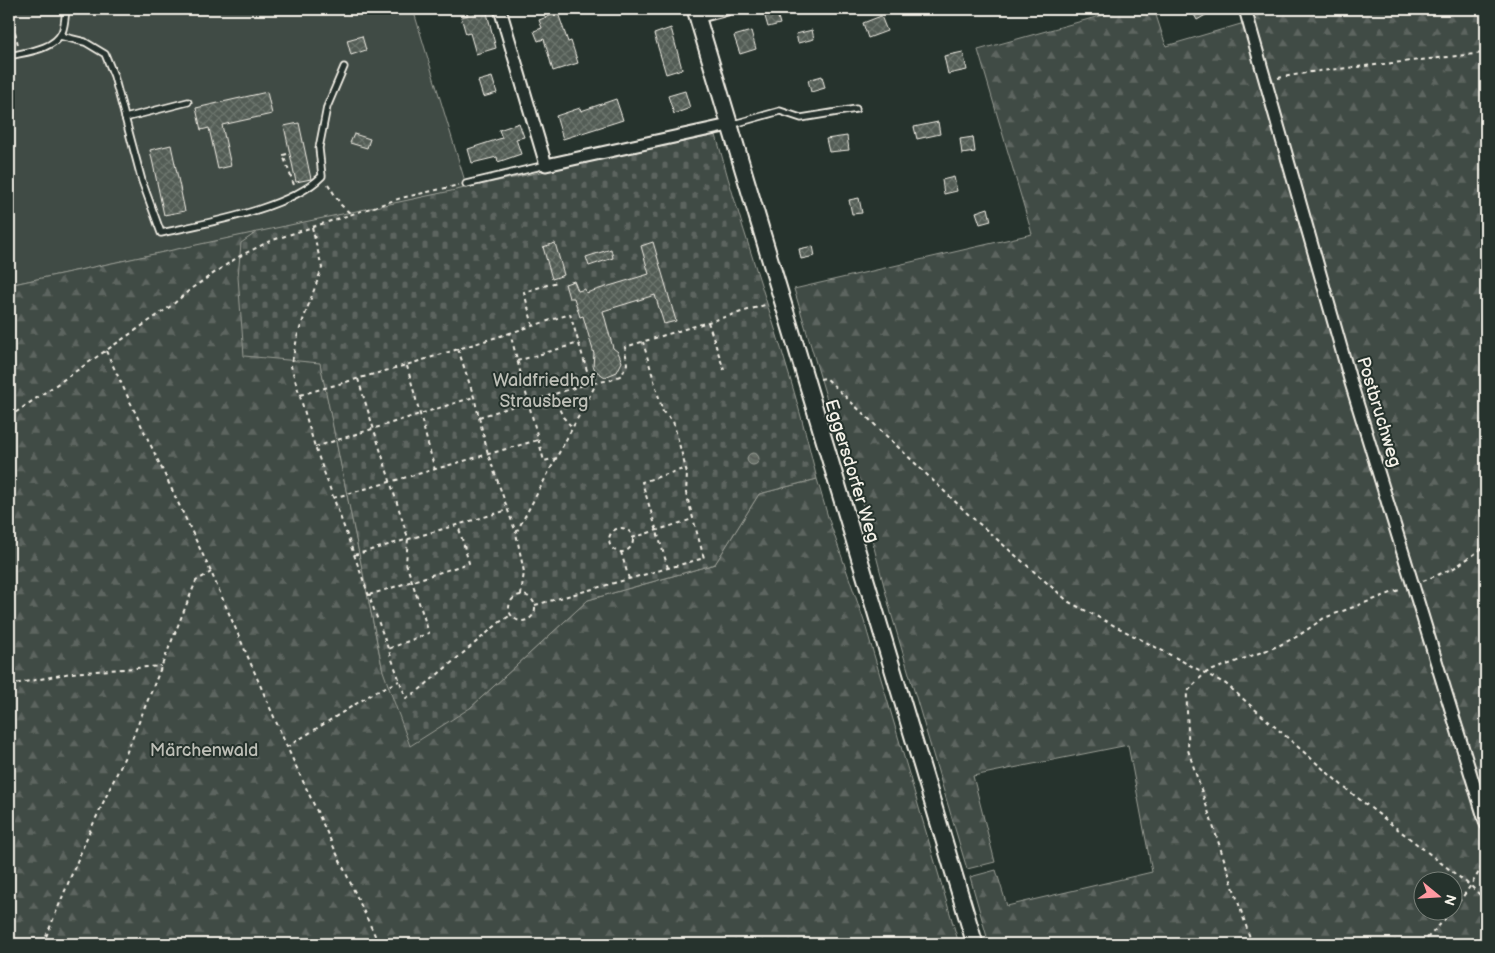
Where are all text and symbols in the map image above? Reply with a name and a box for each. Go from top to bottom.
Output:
street label: Postbruchweg [1352,354,1406,470]
park label: Waldfriedhof Strausberg [493,370,596,412]
street label: Eggersdorfer Weg [820,397,884,545]
park label: Märchenwald [150,740,258,761]
north arrow [1412,870,1462,920]
text: N [1440,892,1460,907]

